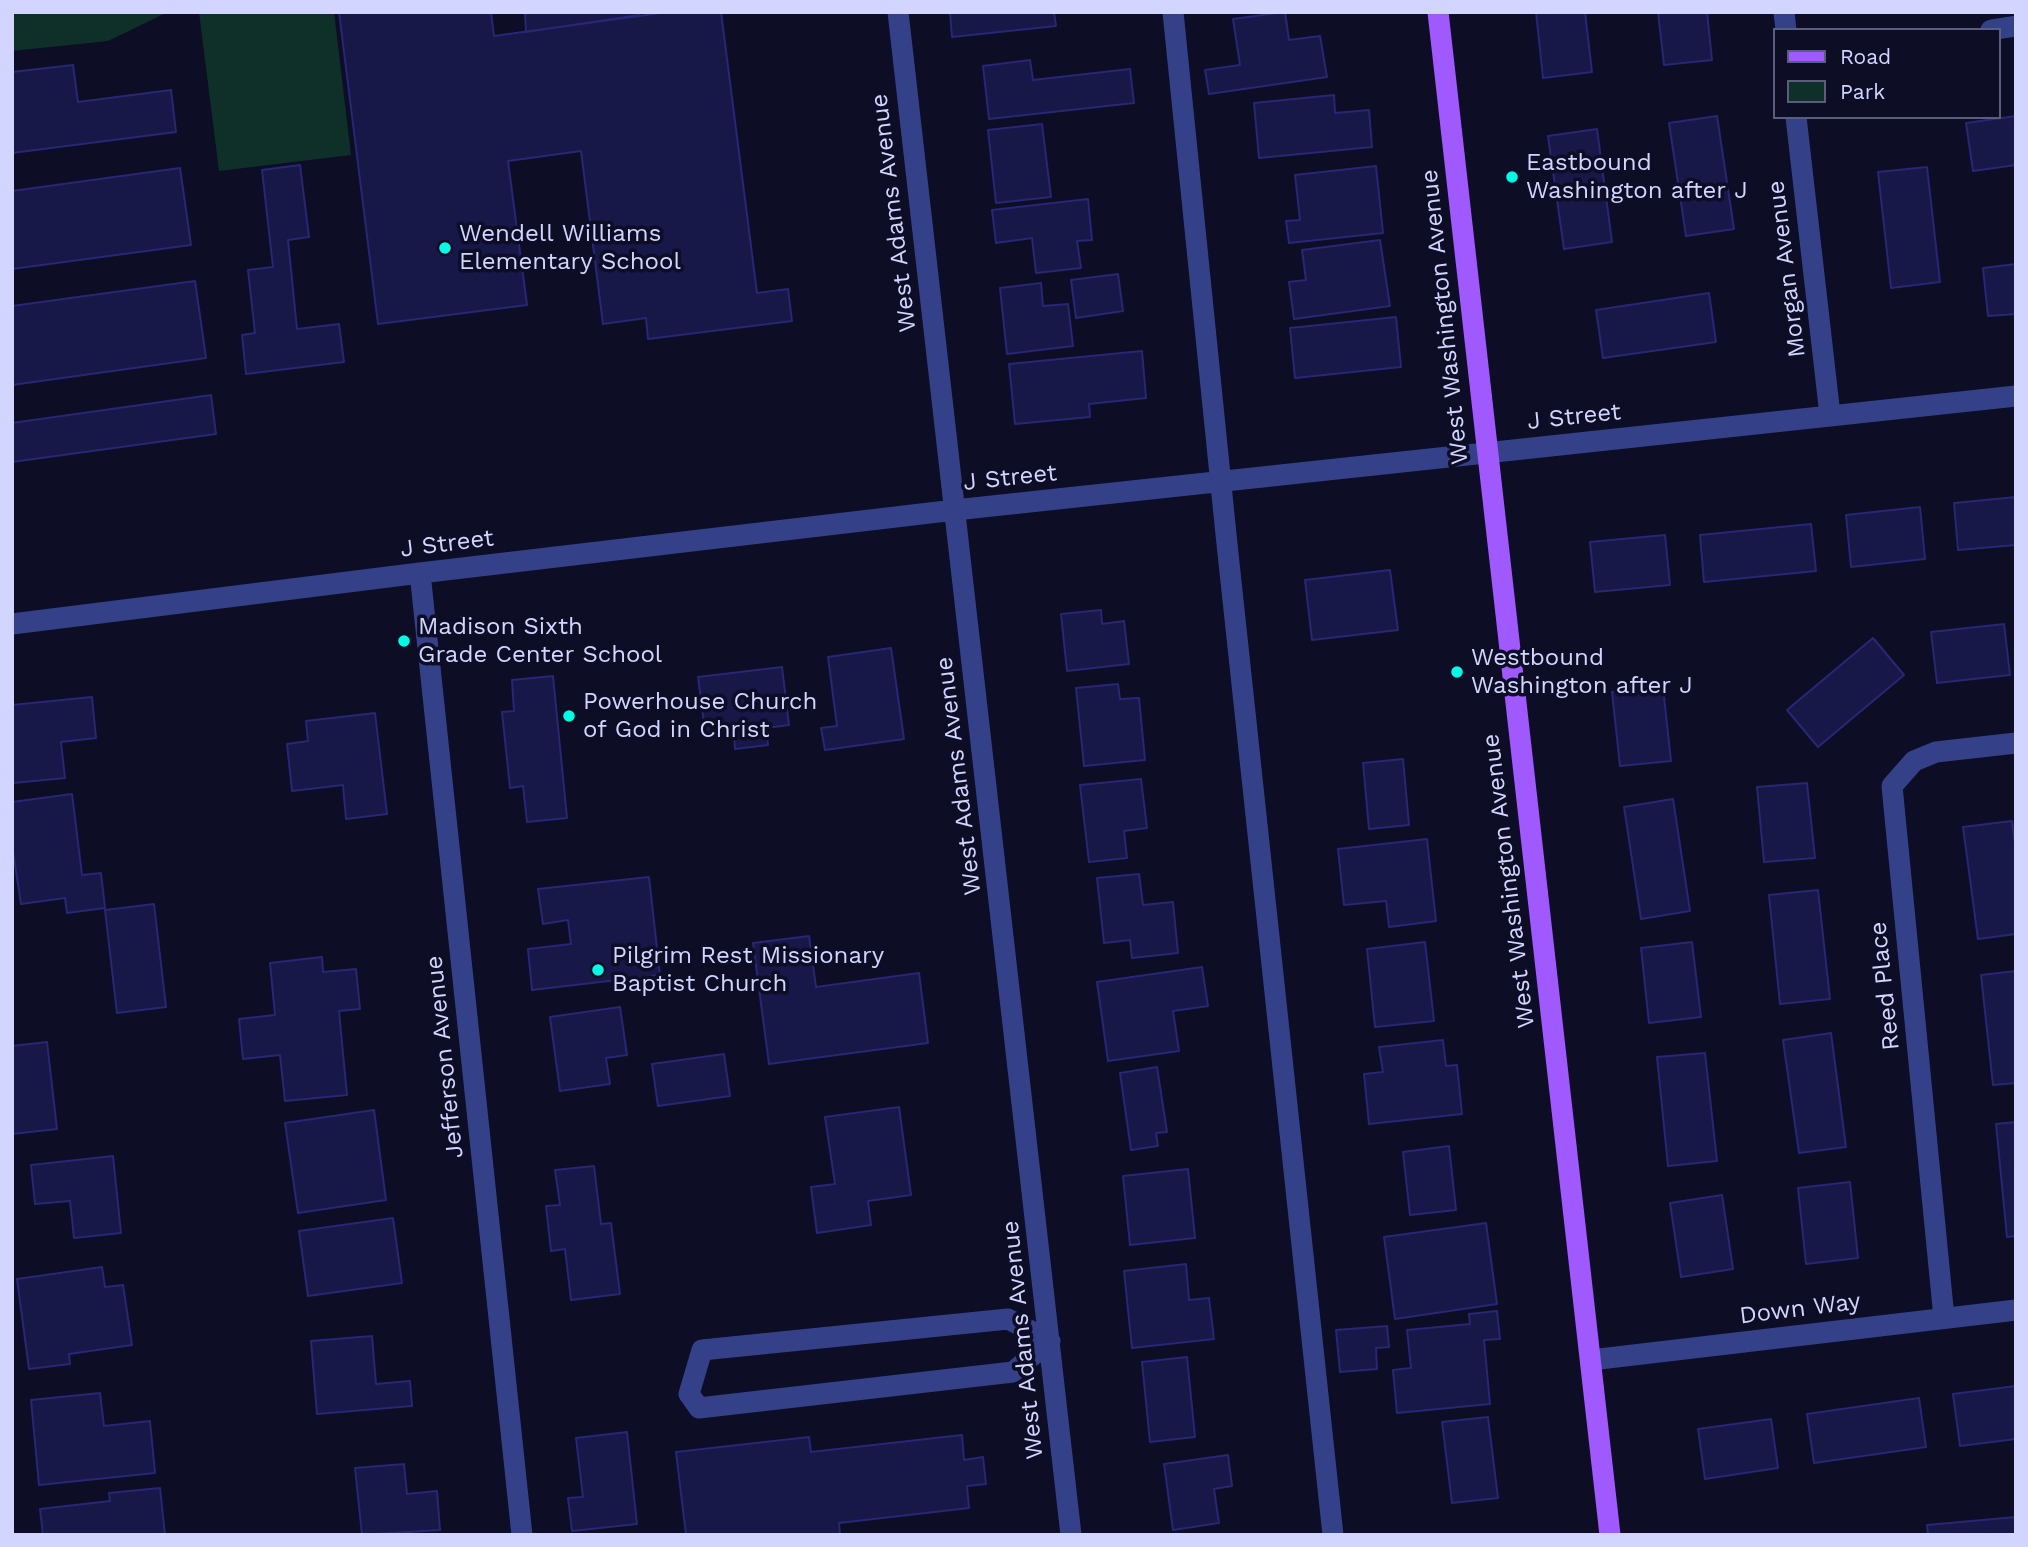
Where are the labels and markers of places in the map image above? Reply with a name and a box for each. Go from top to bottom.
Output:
place label: Eastbound Washington after J [1526,149,1748,205]
marker: Eastbound Washington after J [1504,169,1520,185]
place label: Wendell Williams Elementary School [459,220,681,276]
marker: Wendell Williams Elementary School [437,240,453,256]
place label: Madison Sixth Grade Center School [418,613,662,669]
marker: Madison Sixth Grade Center School [396,633,412,649]
place label: Westbound Washington after J [1471,644,1693,700]
marker: Westbound Washington after J [1449,664,1465,680]
place label: Powerhouse Church of God in Christ [583,688,817,744]
marker: Powerhouse Church of God in Christ [561,708,577,724]
place label: Pilgrim Rest Missionary Baptist Church [612,942,884,998]
marker: Pilgrim Rest Missionary Baptist Church [590,962,606,978]

